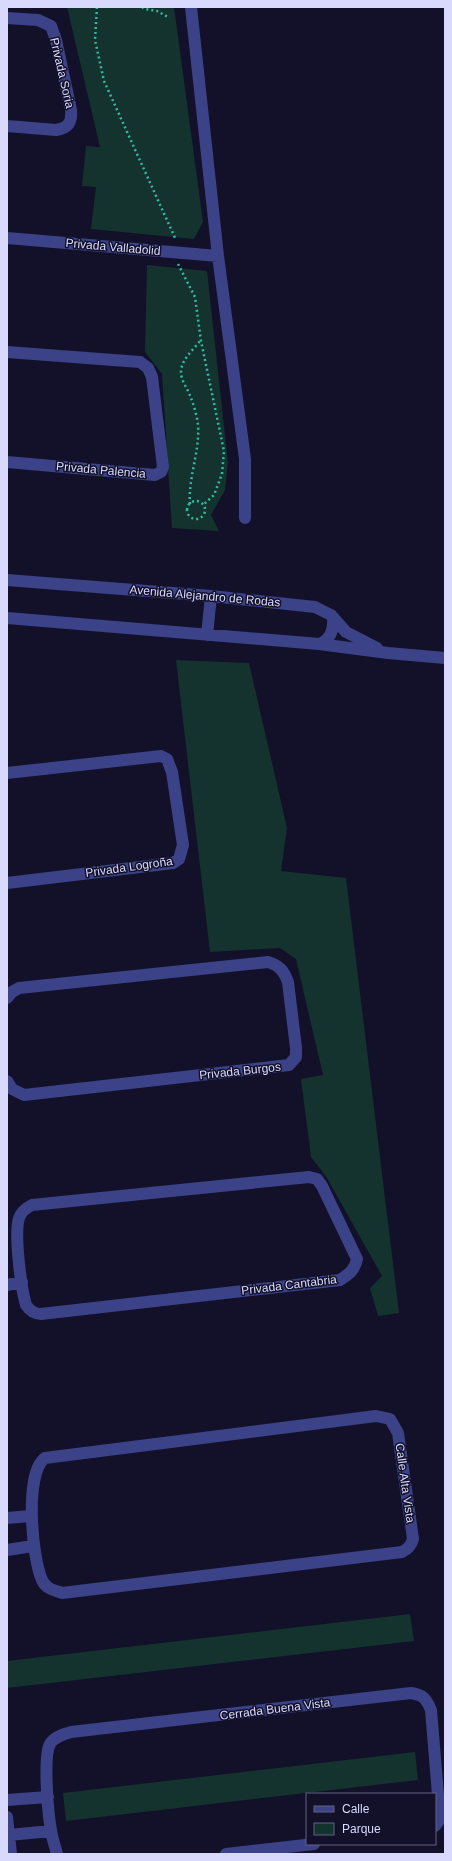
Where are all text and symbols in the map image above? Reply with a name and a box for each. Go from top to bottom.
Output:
street label: Privada Soria [47,36,77,110]
street label: Privada Valladolid [65,236,161,258]
street label: Privada Palencia [56,459,147,481]
street label: Avenida Alejandro de Rodas [129,582,281,610]
street label: Privada Logroña [84,854,174,880]
street label: Privada Burgos [198,1060,282,1082]
street label: Privada Cantabria [240,1272,338,1298]
street label: Calle Alta Vista [392,1442,418,1524]
street label: Cerrada Buena Vista [219,1695,331,1723]
legend [306,1793,436,1845]
text: Calle [342,1802,370,1816]
text: Parque [342,1822,381,1836]

